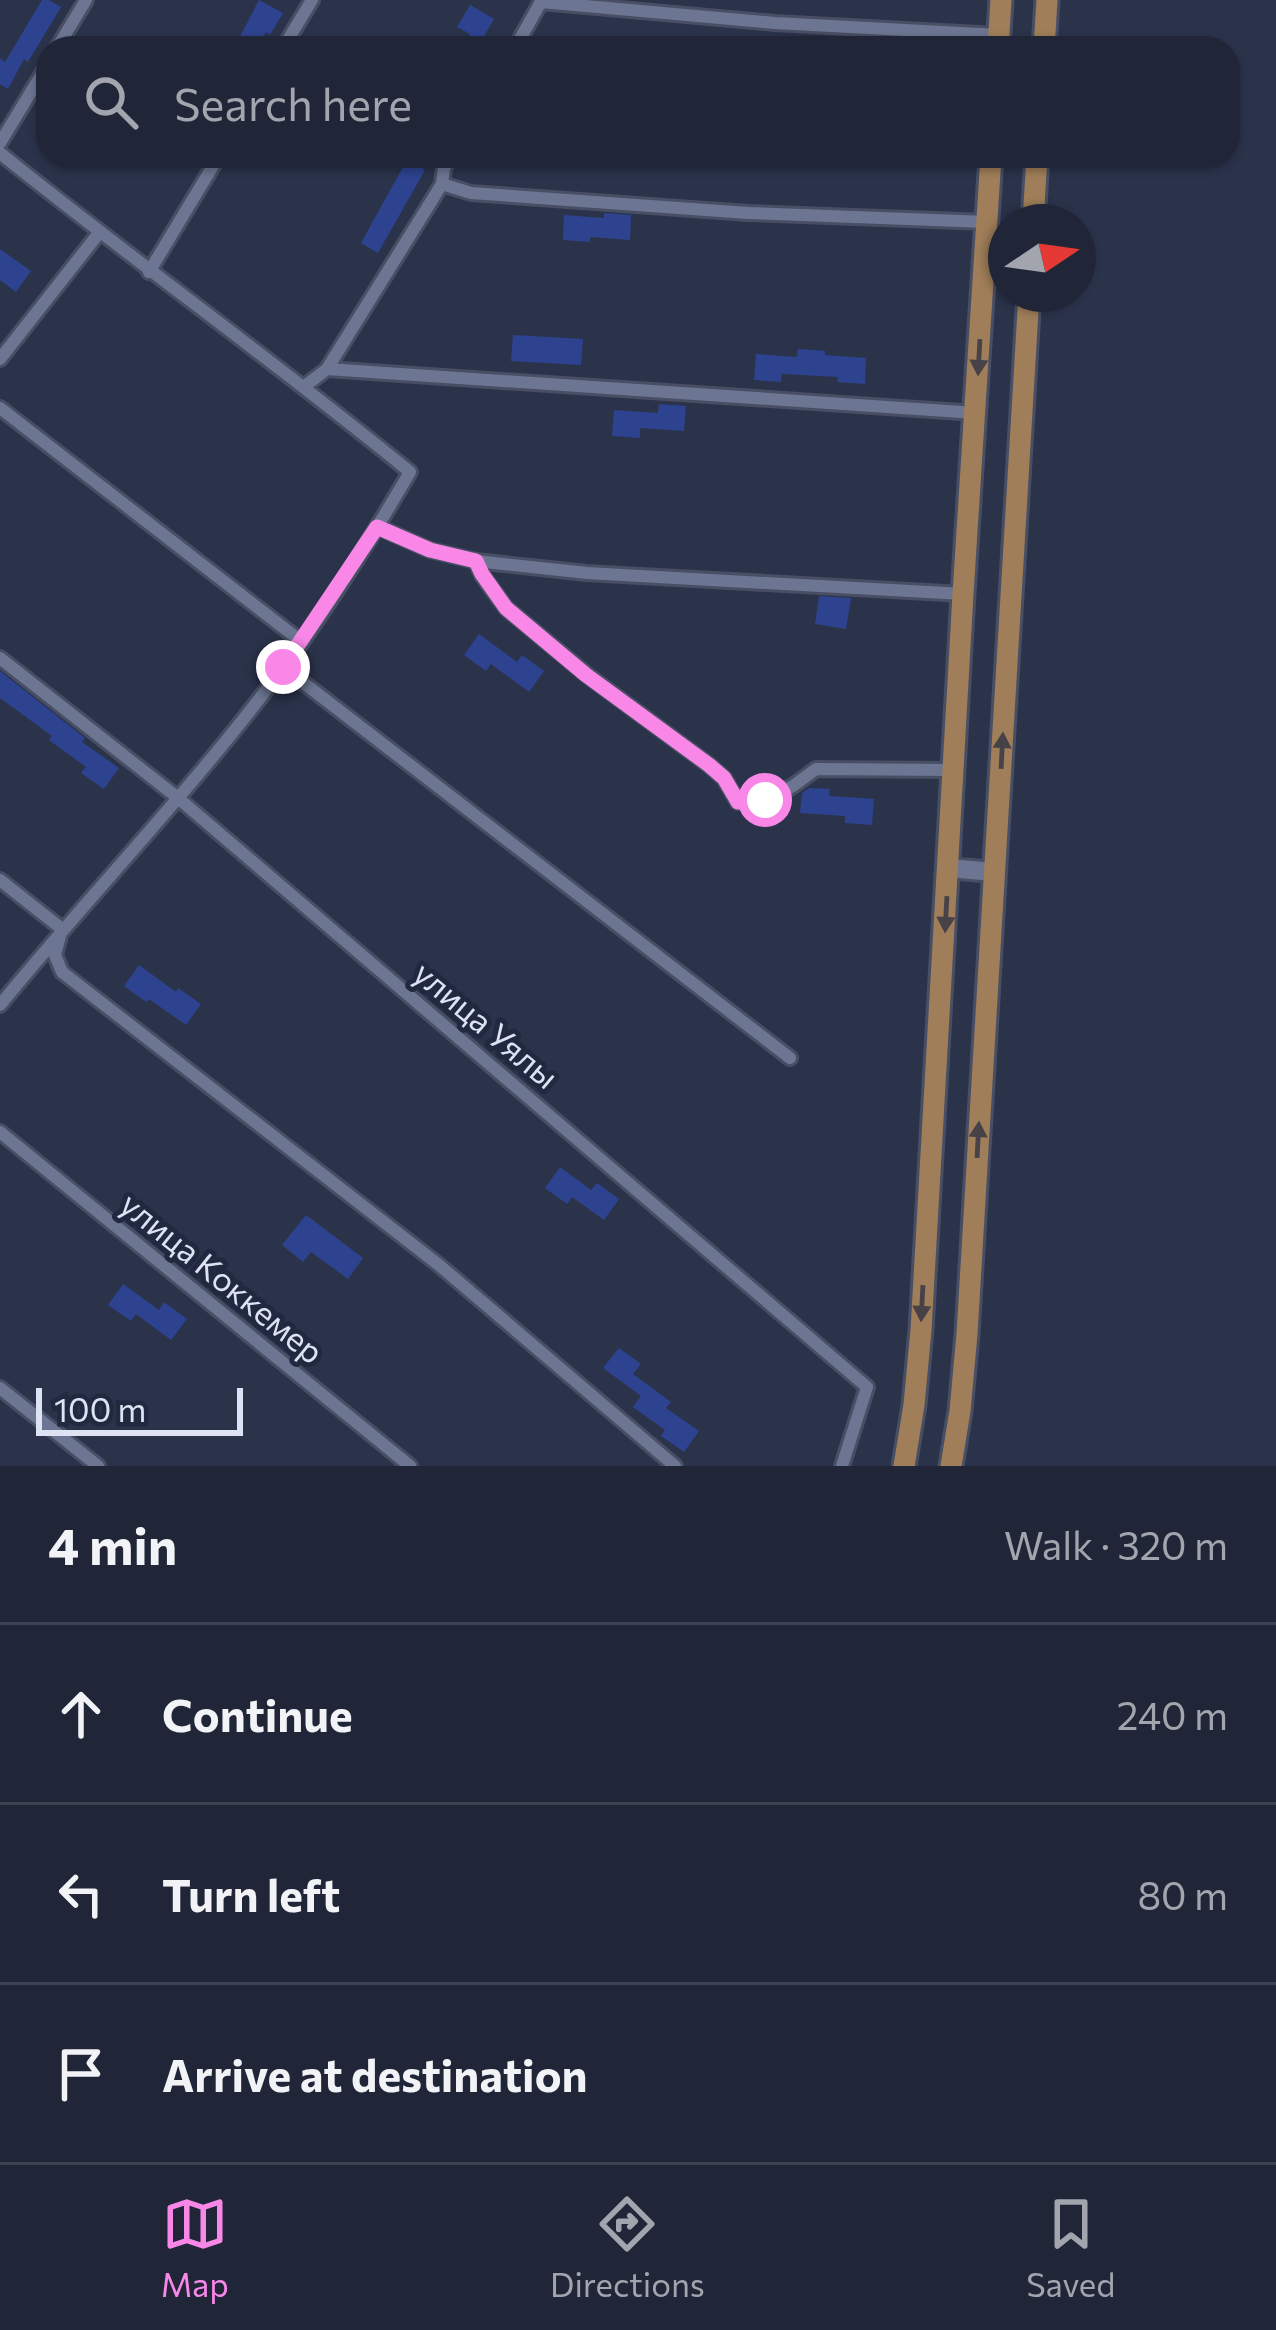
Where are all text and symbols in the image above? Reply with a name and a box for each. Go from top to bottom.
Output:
search box [36,36,1240,168]
icon: search [78,69,144,135]
text: Search here [174,75,412,130]
north arrow [988,204,1096,312]
one-way arrow [969,339,988,377]
route end [256,640,310,694]
one-way arrow [992,732,1011,769]
route start [738,773,792,827]
one-way arrow [936,896,955,933]
street label: улица Уялы [406,952,568,1096]
one-way arrow [969,1121,988,1158]
street label: улица Коккемер [113,1182,333,1371]
one-way arrow [913,1285,932,1322]
scale bar [36,1382,243,1435]
text: 100 m [54,1388,146,1429]
text: 4 min [48,1513,177,1576]
text: Walk · 320 m [1004,1520,1228,1568]
icon: ahead [48,1681,114,1747]
text: Continue [162,1686,353,1741]
text: 240 m [1117,1690,1228,1738]
icon: left [48,1861,114,1927]
text: Turn left [162,1866,340,1921]
text: 80 m [1137,1870,1228,1918]
icon: arrive [48,2041,114,2107]
text: Arrive at destination [162,2046,588,2101]
tab: Map [161,2191,229,2304]
tab: Directions [550,2191,705,2304]
tab: Saved [1026,2191,1115,2304]

